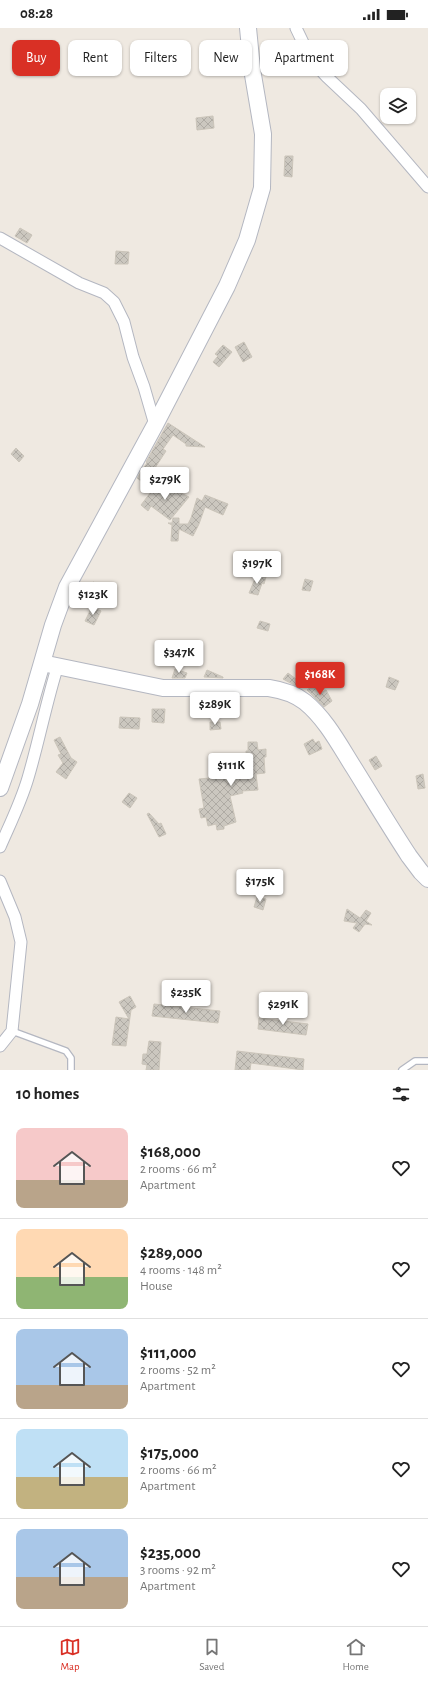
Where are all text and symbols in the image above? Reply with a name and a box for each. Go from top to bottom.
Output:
text: 08:28 [20,6,53,21]
chip: Buy [12,40,60,76]
chip: Rent [68,40,122,76]
chip: Filters [130,40,191,76]
chip: New [199,40,252,76]
chip: Apartment [260,40,348,76]
map controls [380,88,416,124]
button: layers [380,88,416,124]
pin: $279K [137,467,193,501]
text: $279K [149,473,181,486]
pin: $197K [229,551,285,585]
text: $197K [242,557,272,570]
pin: $123K [65,582,121,616]
text: $123K [78,588,108,601]
pin: $347K [151,640,207,674]
text: $347K [163,646,195,659]
pin: $168K [292,662,348,696]
text: $168K [305,668,335,681]
pin: $289K [187,692,243,726]
text: $289K [199,698,231,711]
pin: $111K [203,753,259,787]
text: $111K [217,759,245,772]
pin: $175K [232,869,288,903]
text: $175K [245,875,275,888]
pin: $235K [158,980,214,1014]
text: $235K [171,986,201,999]
pin: $291K [255,992,311,1026]
text: $291K [268,998,298,1011]
icon: filters [390,1083,412,1105]
text: 10 homes [16,1085,79,1102]
text: $168,000 [140,1143,201,1160]
icon: home [48,1144,96,1192]
icon: heart [390,1157,412,1179]
text: 2 rooms · 66 m² [140,1163,217,1176]
text: Apartment [140,1179,195,1192]
text: $289,000 [140,1244,203,1261]
icon: home [48,1245,96,1293]
icon: heart [390,1258,412,1280]
text: 4 rooms · 148 m² [140,1264,222,1277]
text: House [140,1280,172,1293]
text: $111,000 [140,1344,196,1361]
icon: home [48,1345,96,1393]
icon: heart [390,1358,412,1380]
text: 2 rooms · 52 m² [140,1364,216,1377]
text: Apartment [140,1380,195,1393]
text: $175,000 [140,1444,199,1461]
icon: home [48,1445,96,1493]
icon: heart [390,1458,412,1480]
text: 2 rooms · 66 m² [140,1464,217,1477]
text: Apartment [140,1480,195,1493]
text: $235,000 [140,1544,201,1561]
icon: home [48,1545,96,1593]
icon: heart [390,1558,412,1580]
text: 3 rooms · 92 m² [140,1564,216,1577]
text: Apartment [140,1580,195,1593]
tab: Map [59,1636,81,1673]
tab: Saved [199,1636,224,1673]
tab: Home [342,1636,369,1673]

